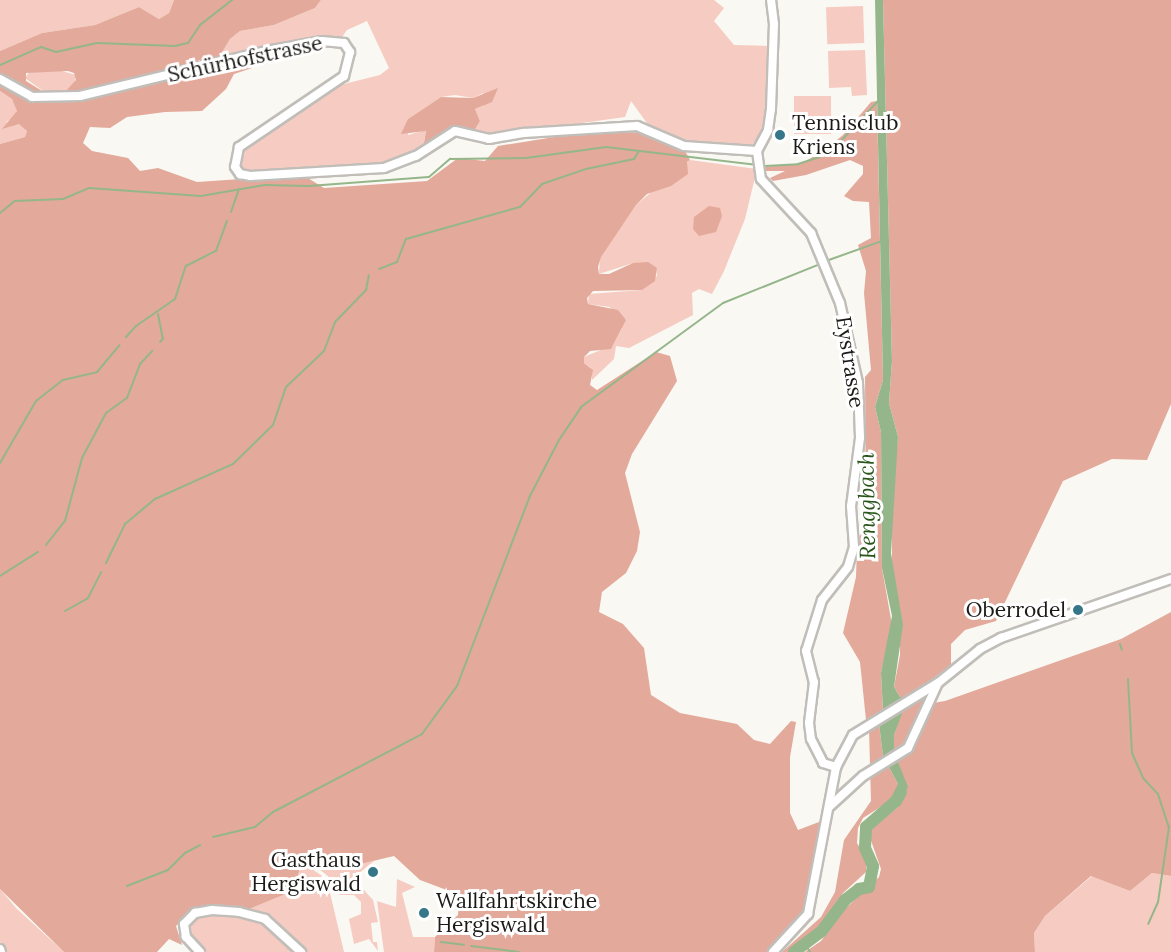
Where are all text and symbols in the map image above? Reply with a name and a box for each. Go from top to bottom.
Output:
street label: Schürhofstrasse [165,30,325,88]
place label: Tennisclub Kriens [792,110,899,160]
marker: Tennisclub Kriens [773,128,787,142]
street label: Eystrasse [830,314,870,410]
water label: Renggbach [853,452,881,560]
place label: Oberrodel [966,597,1066,623]
marker: Oberrodel [1071,603,1085,617]
place label: Gasthaus Hergiswald [251,847,361,897]
marker: Gasthaus Hergiswald [366,865,380,879]
place label: Wallfahrtskirche Hergiswald [436,888,597,938]
marker: Wallfahrtskirche Hergiswald [417,906,431,920]

